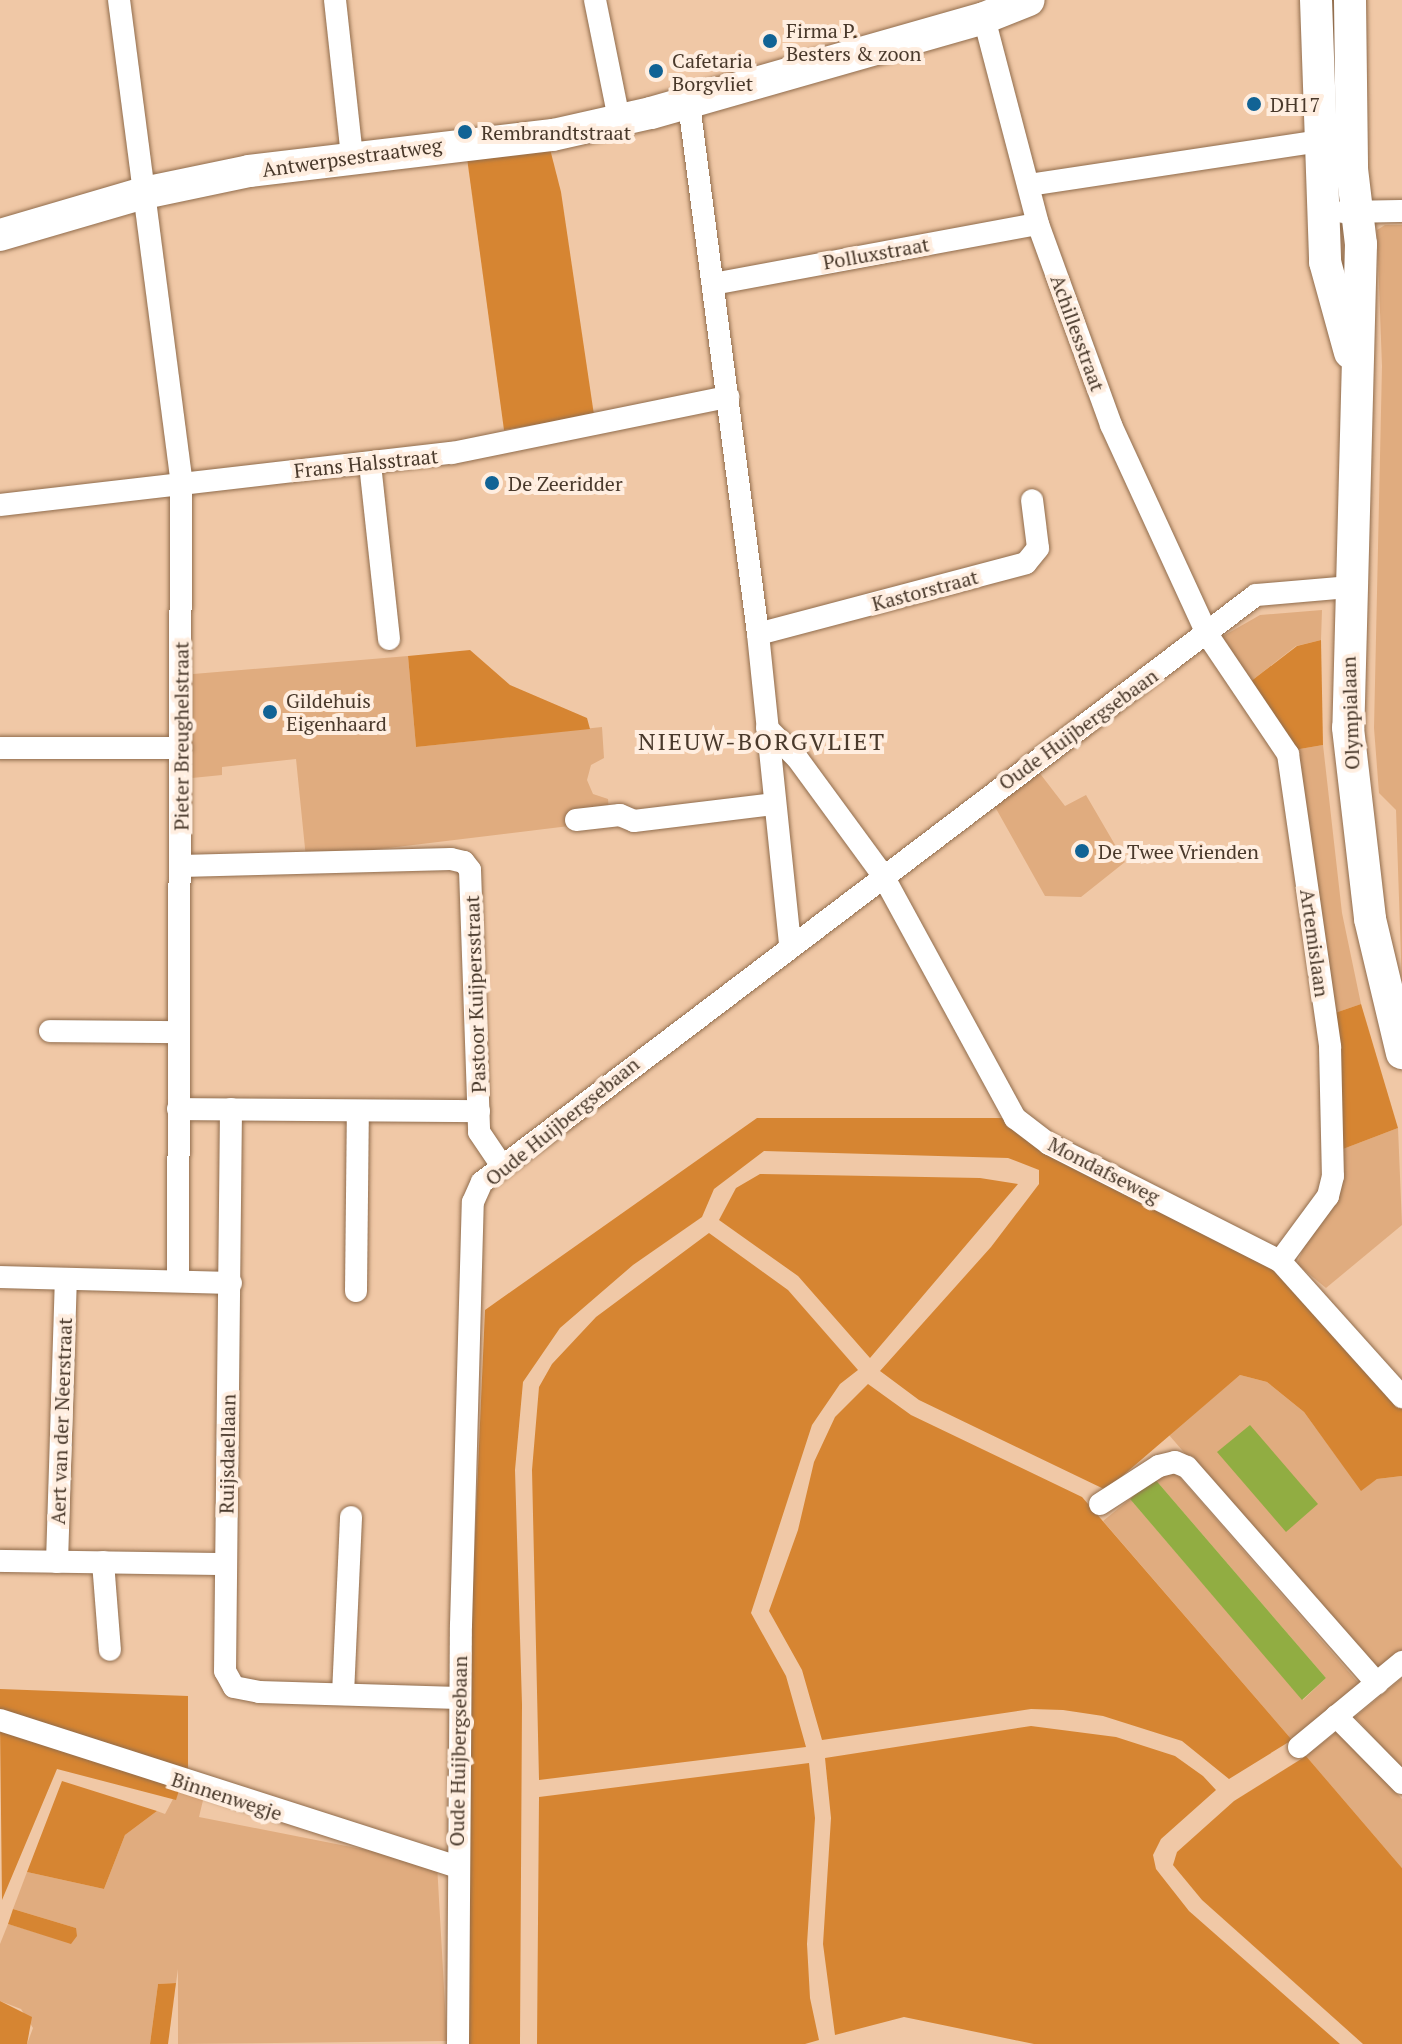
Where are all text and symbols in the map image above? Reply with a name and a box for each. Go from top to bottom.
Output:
place label: Firma P. Besters & zoon [786,18,921,65]
marker: Firma P. Besters & zoon [761,32,779,50]
place label: Cafetaria Borgvliet [672,48,753,95]
marker: Cafetaria Borgvliet [647,62,665,80]
place label: DH17 [1270,92,1320,116]
marker: DH17 [1245,95,1263,113]
place label: Rembrandtstraat [481,120,631,144]
marker: Rembrandtstraat [456,123,474,141]
street label: Antwerpsestraatweg [261,132,443,182]
street label: Polluxstraat [821,232,931,274]
street label: Achillesstraat [1046,271,1110,395]
street label: Frans Halsstraat [293,443,439,483]
place label: De Zeeridder [508,471,623,495]
marker: De Zeeridder [483,474,501,492]
street label: Kastorstraat [869,564,981,616]
street label: Pieter Breughelstraat [169,641,193,831]
street label: Olympialaan [1336,656,1364,770]
street label: Oude Huijbergsebaan [994,663,1162,795]
place label: Gildehuis Eigenhaard [286,688,387,735]
marker: Gildehuis Eigenhaard [261,703,279,721]
district label: NIEUW-BORGVLIET [638,728,886,756]
place label: De Twee Vrienden [1098,839,1259,863]
marker: De Twee Vrienden [1073,842,1091,860]
street label: Artemislaan [1296,887,1334,999]
street label: Pastoor Kuijpersstraat [460,895,490,1093]
street label: Oude Huijbergsebaan [480,1052,644,1190]
street label: Mondafseweg [1044,1132,1164,1208]
street label: Aert van der Neerstraat [45,1317,77,1525]
street label: Ruijsdaellaan [214,1394,240,1514]
street label: Oude Huijbergsebaan [444,1655,472,1847]
street label: Binnenwegje [169,1767,285,1825]

